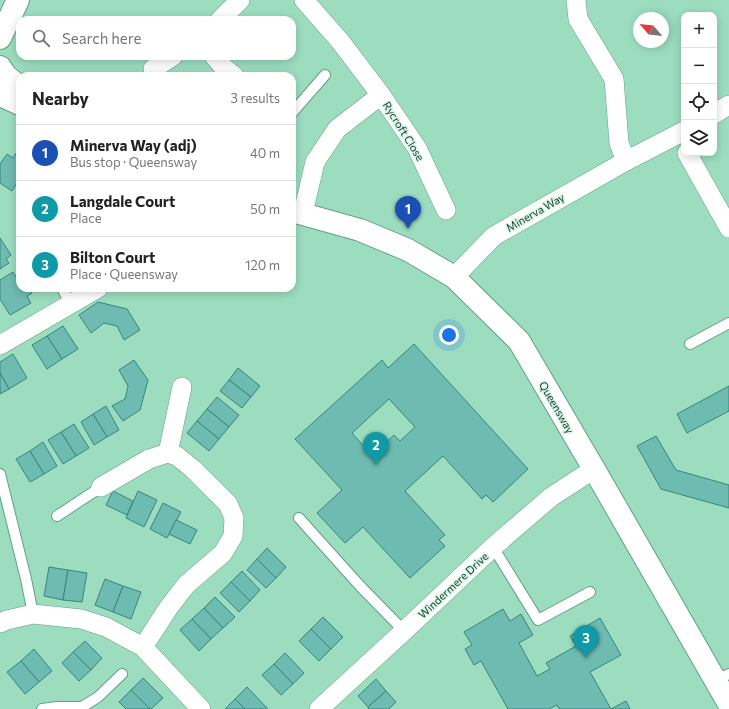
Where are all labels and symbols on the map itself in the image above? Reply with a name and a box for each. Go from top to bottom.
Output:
north arrow [633,12,669,48]
street label: Rycroft Close [381,99,427,163]
street label: Minerva Way [504,190,567,234]
pin: 1 [395,196,421,229]
your location [439,325,459,345]
street label: Queensway [537,379,577,436]
pin: 2 [363,432,389,465]
street label: Windermere Drive [415,549,491,621]
pin: 3 [573,625,599,658]

